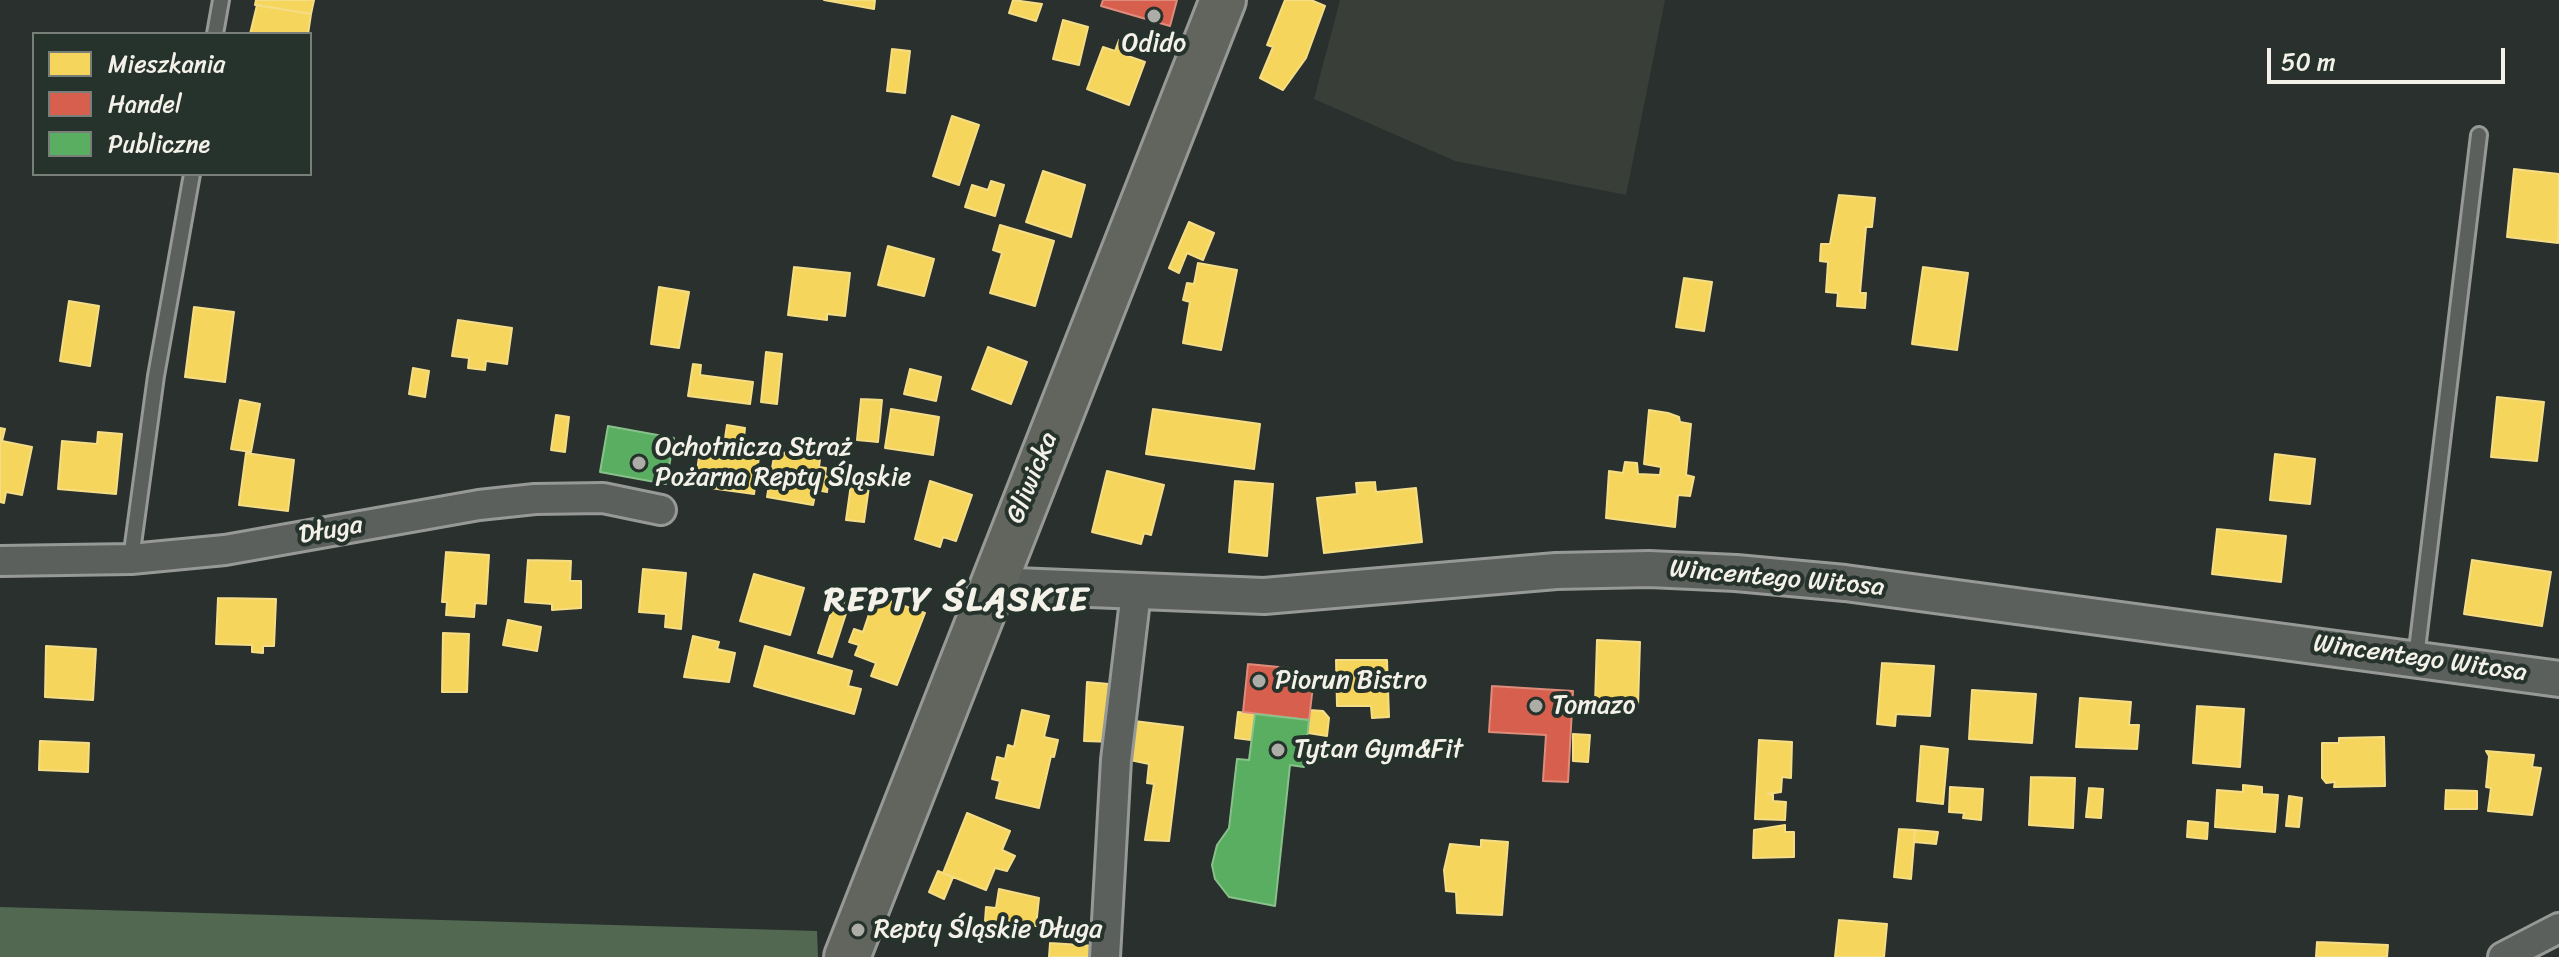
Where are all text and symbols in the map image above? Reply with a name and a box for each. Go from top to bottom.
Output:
marker: Odido [1145,7,1163,25]
place label: Odido [1122,28,1186,60]
legend [32,32,312,176]
scale bar [2271,32,2509,82]
text: 50 m [2281,41,2336,83]
text: Mieszkania [108,43,225,85]
text: Handel [108,83,182,125]
text: Publiczne [108,123,210,165]
street label: Gliwicka [1001,428,1065,528]
place label: Ochotnicza Straż Pożarna Repty Śląskie [655,432,911,494]
marker: Ochotnicza Straż Pożarna Repty Śląskie [630,454,648,472]
street label: Długa [297,510,365,552]
street label: Wincentego Witosa [1668,554,1886,604]
district label: REPTY ŚLĄSKIE [826,581,1088,621]
street label: Wincentego Witosa [2311,629,2529,689]
place label: Piorun Bistro [1275,665,1427,697]
marker: Piorun Bistro [1250,672,1268,690]
place label: Tomazo [1552,690,1636,722]
marker: Tomazo [1527,697,1545,715]
place label: Tytan Gym&Fit [1294,734,1463,766]
marker: Tytan Gym&Fit [1269,741,1287,759]
place label: Repty Śląskie Długa [874,914,1102,946]
marker: Repty Śląskie Długa [849,921,867,939]

